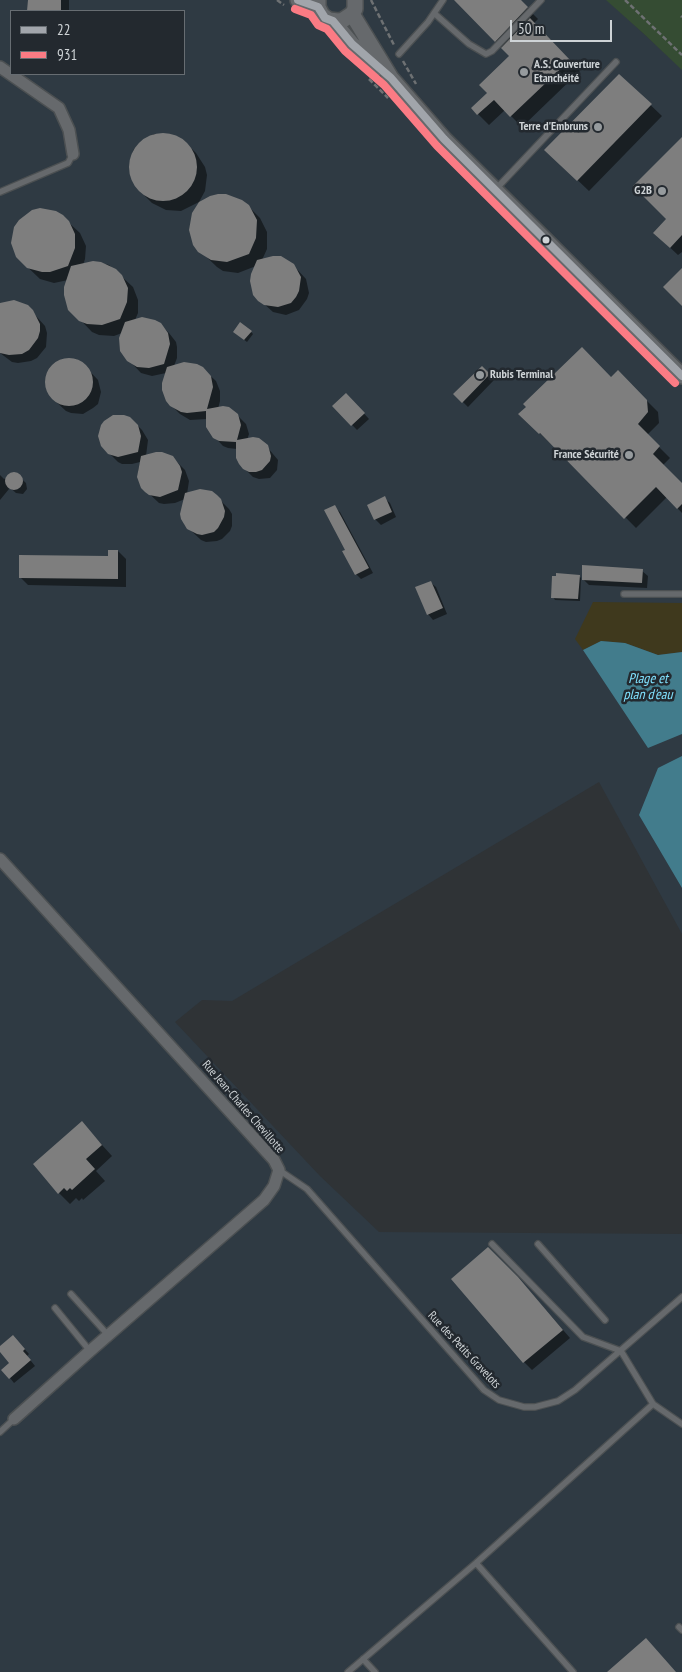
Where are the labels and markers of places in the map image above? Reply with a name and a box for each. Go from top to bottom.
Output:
place label: A.S. Couverture Etanchéité [534,58,600,86]
marker: A.S. Couverture Etanchéité [518,66,530,78]
place label: Terre d'Embruns [519,120,588,134]
marker: Terre d'Embruns [592,121,604,133]
place label: G2B [634,184,652,198]
marker: G2B [656,185,668,197]
unlabelled marker [541,235,551,245]
place label: Rubis Terminal [490,368,553,382]
marker: Rubis Terminal [474,369,486,381]
place label: France Sécurité [554,448,619,462]
marker: France Sécurité [623,449,635,461]

